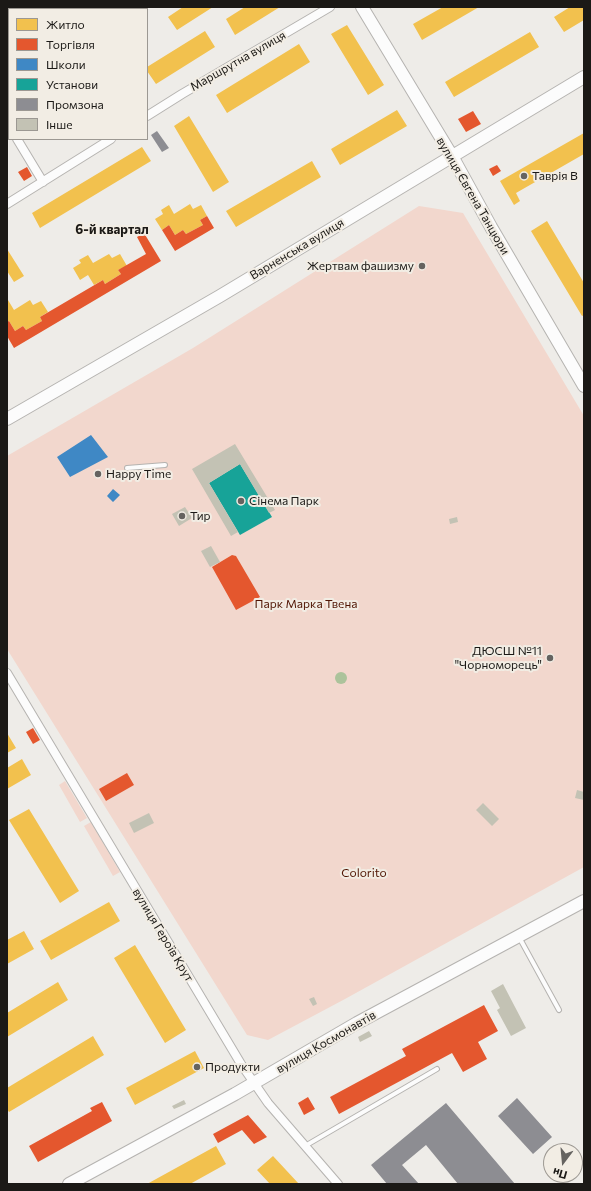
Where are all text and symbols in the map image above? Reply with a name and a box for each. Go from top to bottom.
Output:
legend [8,8,148,140]
text: Житло [46,17,85,31]
street label: Маршрутна вулиця [188,28,288,94]
text: Торгівля [46,37,95,51]
text: Школи [46,57,86,71]
text: Установи [46,77,98,91]
text: Промзона [46,97,104,111]
text: Інше [46,117,72,131]
street label: вулиця Євгена Танцюри [433,135,513,257]
place label: Таврія В [532,169,578,183]
marker: Таврія В [519,171,529,181]
street label: Варненська вулиця [247,215,347,283]
district label: 6-й квартал [75,222,149,238]
place label: Жертвам фашизму [307,259,414,273]
marker: Жертвам фашизму [417,261,427,271]
place label: Happy Time [106,467,171,481]
marker: Happy Time [93,469,103,479]
place label: Сінема Парк [249,494,319,508]
marker: Сінема Парк [236,496,246,506]
place label: Тир [190,509,211,523]
marker: Тир [177,511,187,521]
park label: Парк Марка Твена [255,597,357,611]
place label: ДЮСШ №11 "Чорноморець" [455,644,542,672]
marker: ДЮСШ №11 "Чорноморець" [545,653,555,663]
park label: Colorito [341,866,387,880]
street label: вулиця Героїв Крут [129,886,197,984]
street label: вулиця Космонавтів [274,1008,378,1076]
place label: Продукти [205,1060,260,1074]
marker: Продукти [192,1062,202,1072]
north arrow [543,1143,583,1183]
text: Пн [551,1166,569,1182]

